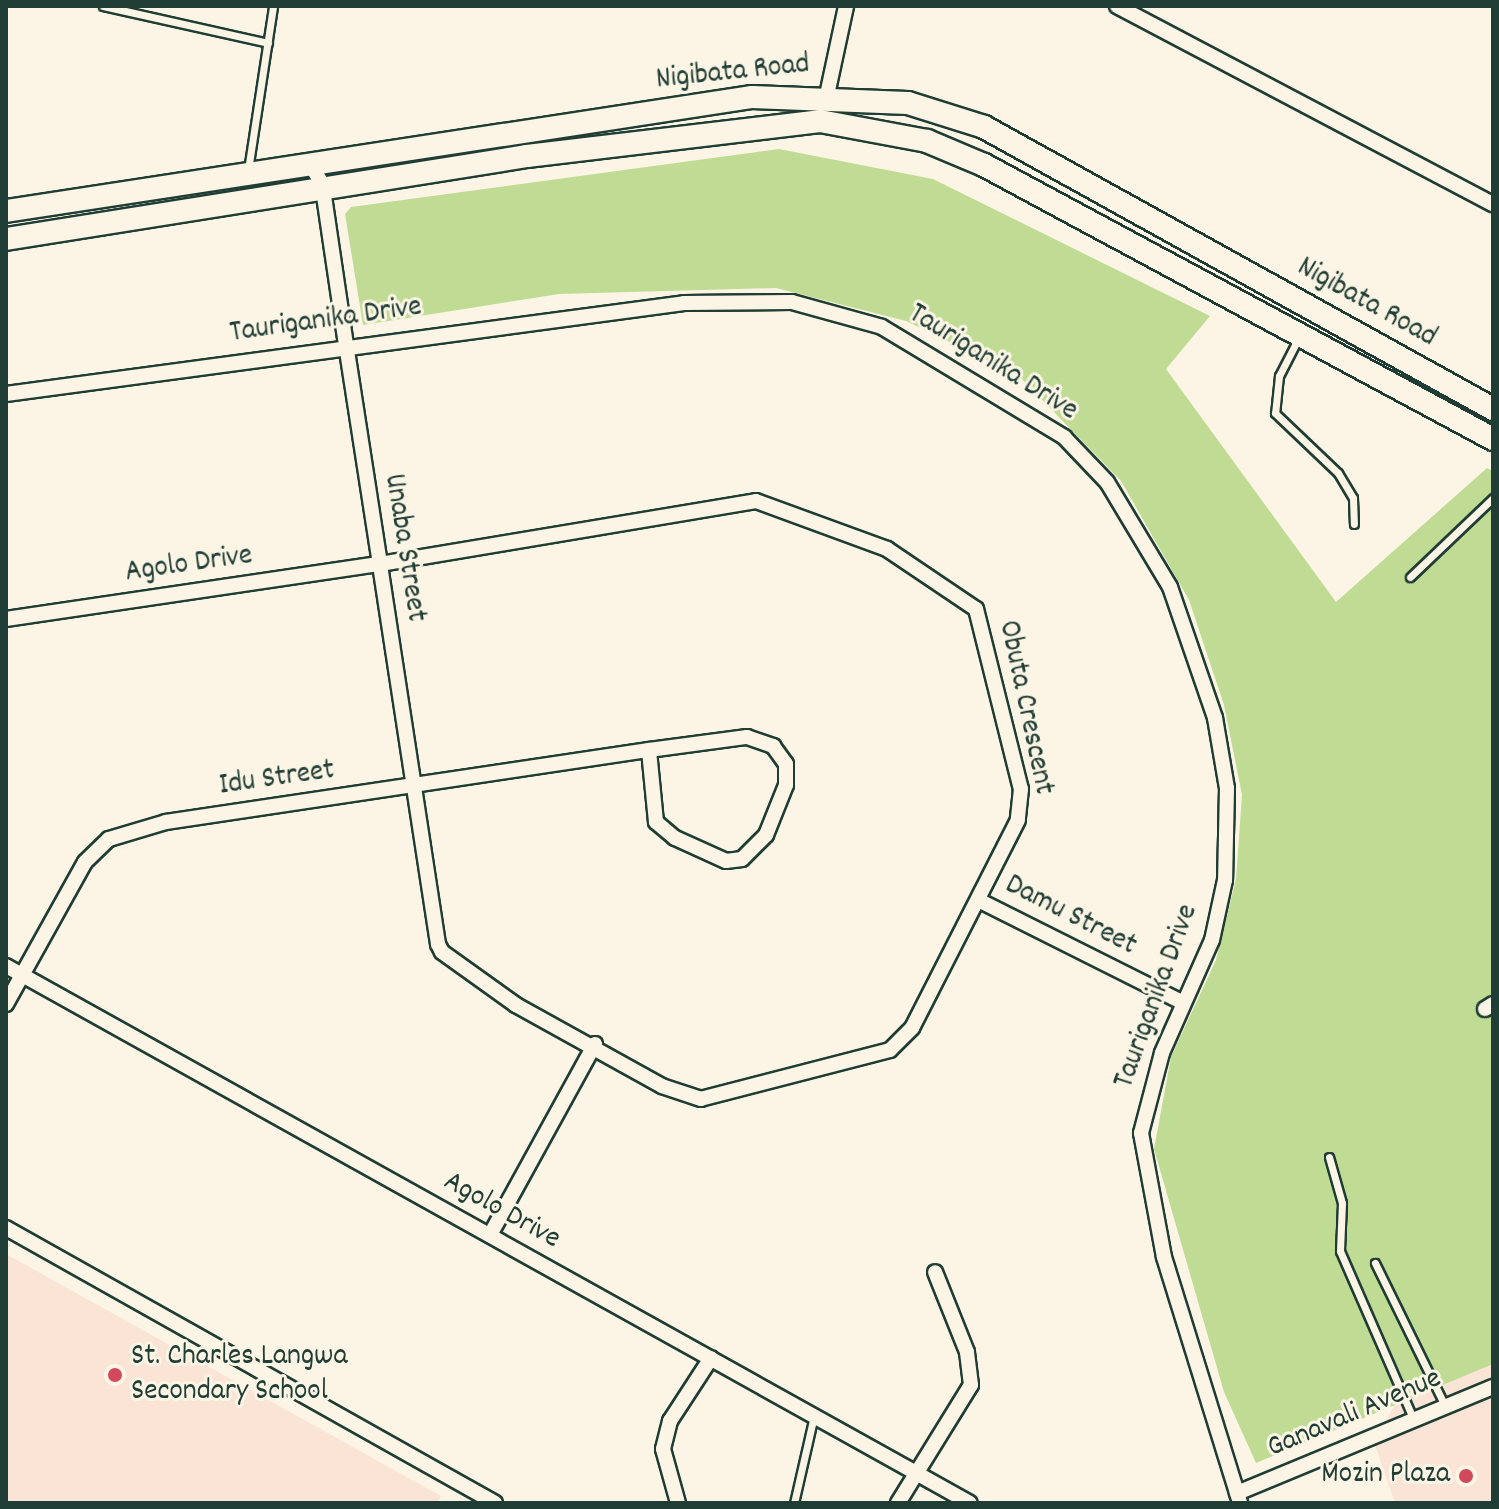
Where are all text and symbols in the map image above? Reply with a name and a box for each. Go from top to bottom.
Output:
street label: Nigibata Road [654,48,812,100]
street label: Nigibata Road [1290,251,1442,357]
street label: Tauriganika Drive [228,291,424,353]
street label: Tauriganika Drive [901,298,1083,430]
street label: Unaba Street [374,471,432,625]
street label: Agolo Drive [123,539,255,593]
street label: Obuta Crescent [988,618,1060,798]
street label: Idu Street [217,754,337,806]
street label: Damu Street [998,869,1142,965]
street label: Tauriganika Drive [1108,900,1208,1094]
street label: Agolo Drive [436,1165,566,1259]
place label: St. Charles Langwa Secondary School [131,1340,347,1410]
street label: Ganavali Avenue [1263,1362,1447,1468]
marker: St. Charles Langwa Secondary School [106,1366,124,1384]
place label: Mozin Plaza [1321,1458,1450,1494]
marker: Mozin Plaza [1457,1467,1475,1485]

